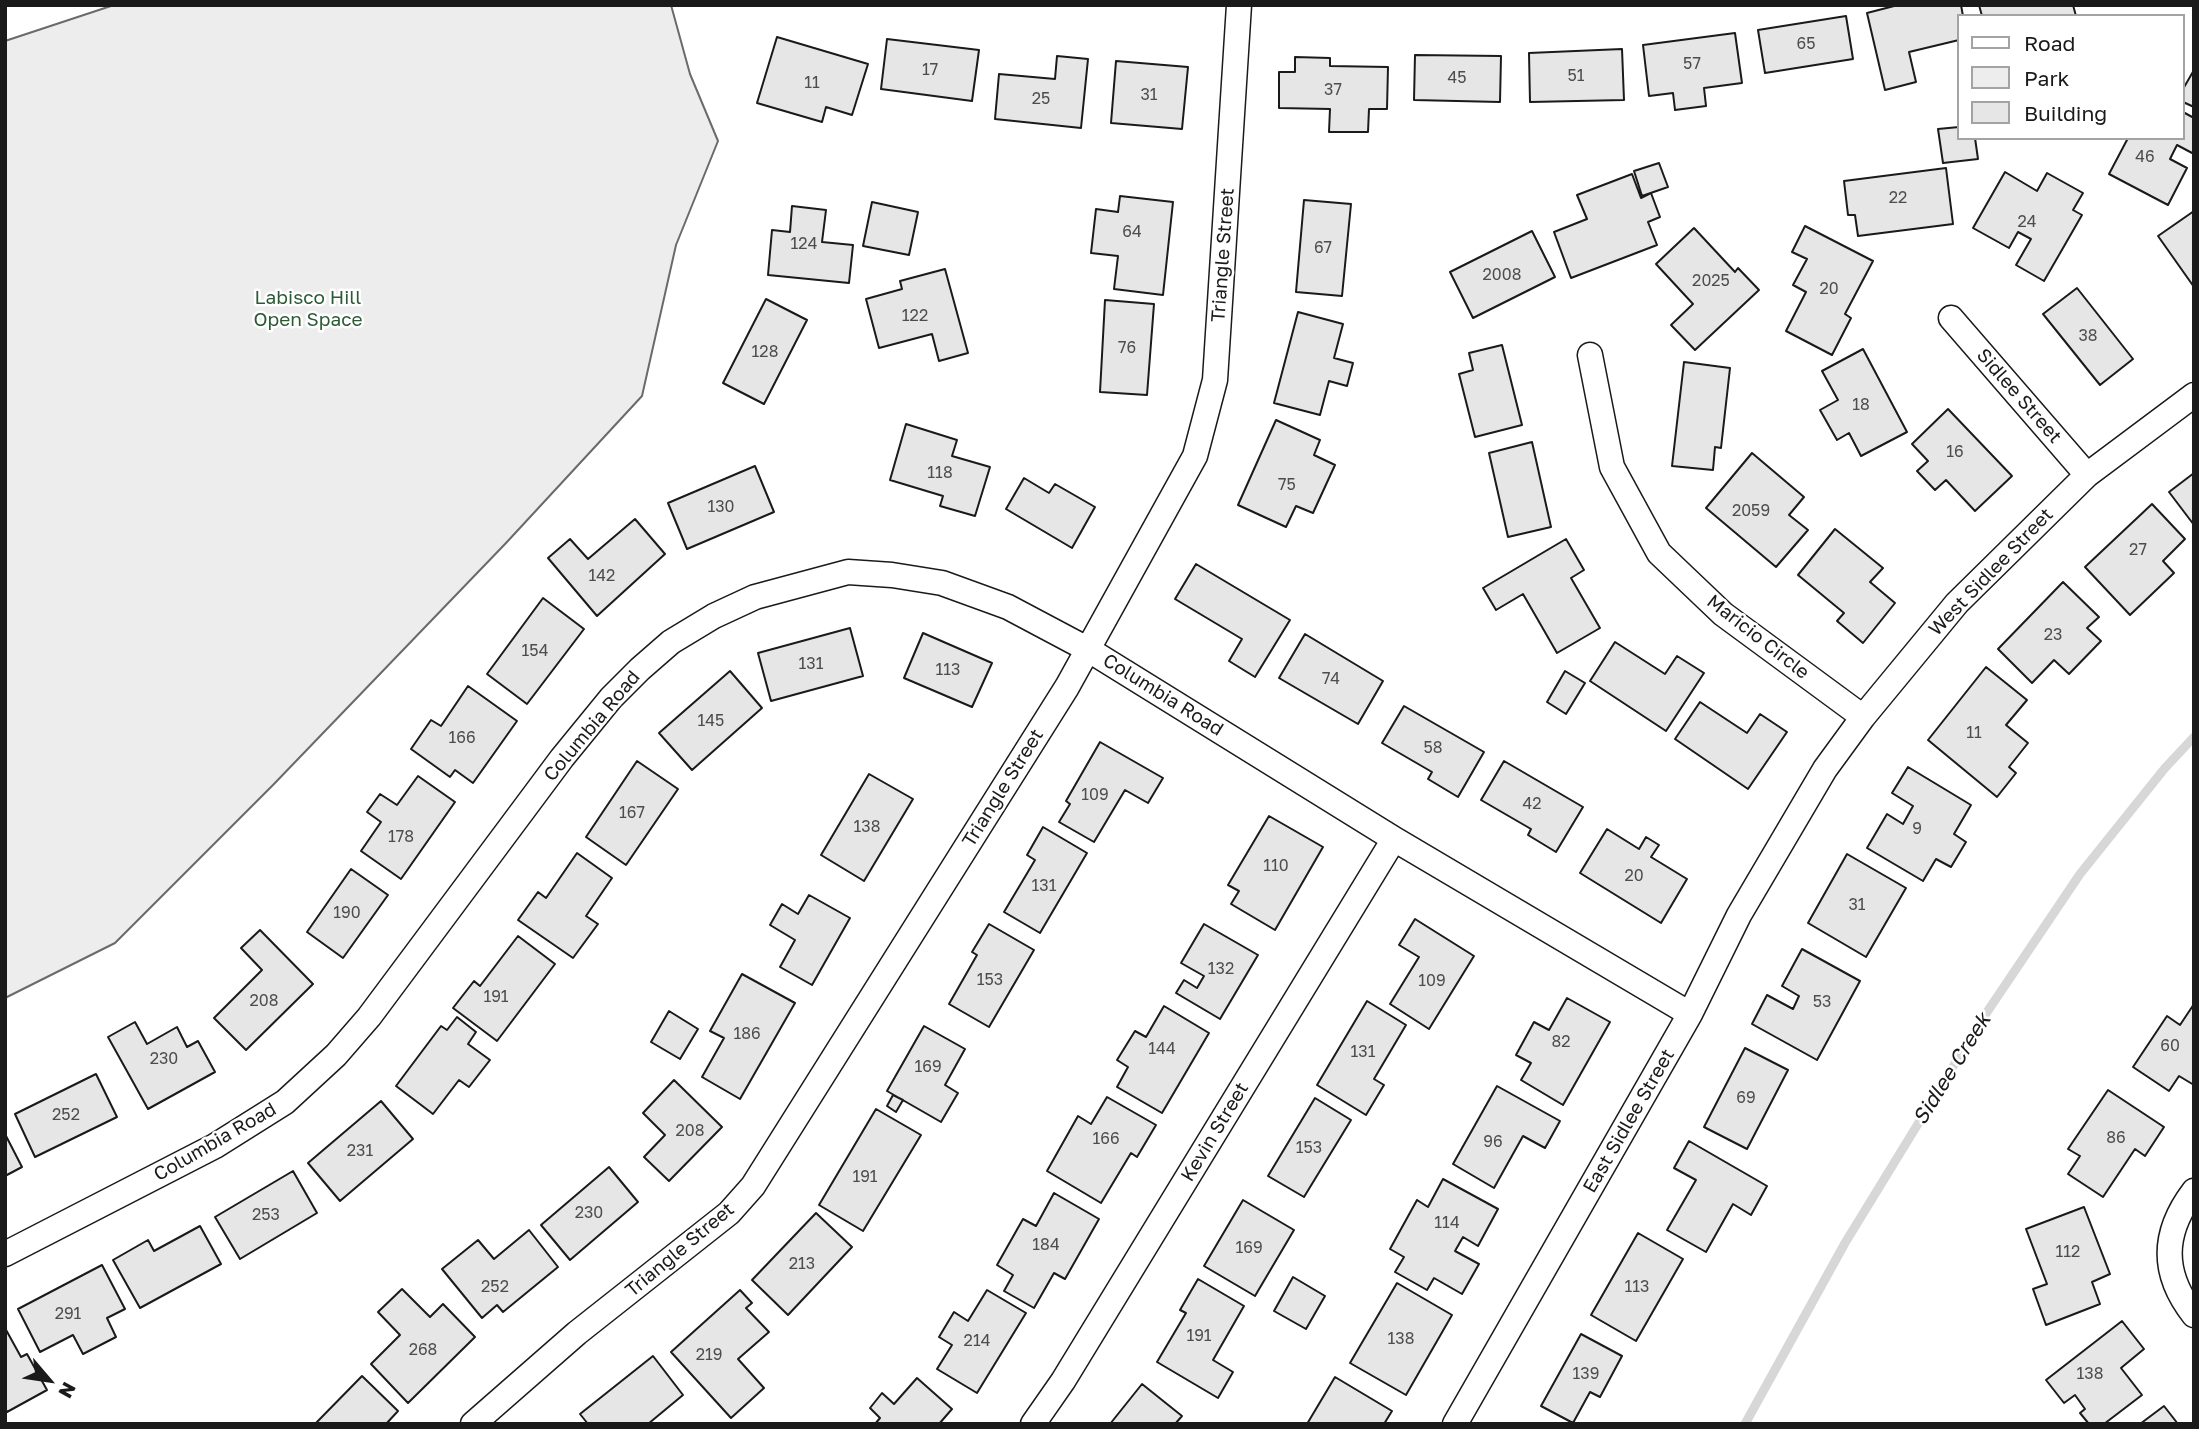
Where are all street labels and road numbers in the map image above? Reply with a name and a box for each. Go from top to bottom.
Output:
street label: Triangle Street [1207,187,1239,323]
street label: Sidlee Street [1972,344,2066,448]
street label: West Sidlee Street [1924,503,2058,641]
street label: Maricio Circle [1702,590,1814,684]
street label: Columbia Road [1099,649,1227,741]
street label: Columbia Road [539,666,645,786]
street label: Triangle Street [958,725,1048,851]
street label: East Sidlee Street [1579,1045,1679,1197]
street label: Kevin Street [1176,1078,1254,1186]
street label: Columbia Road [150,1098,280,1186]
street label: Triangle Street [621,1198,739,1302]

